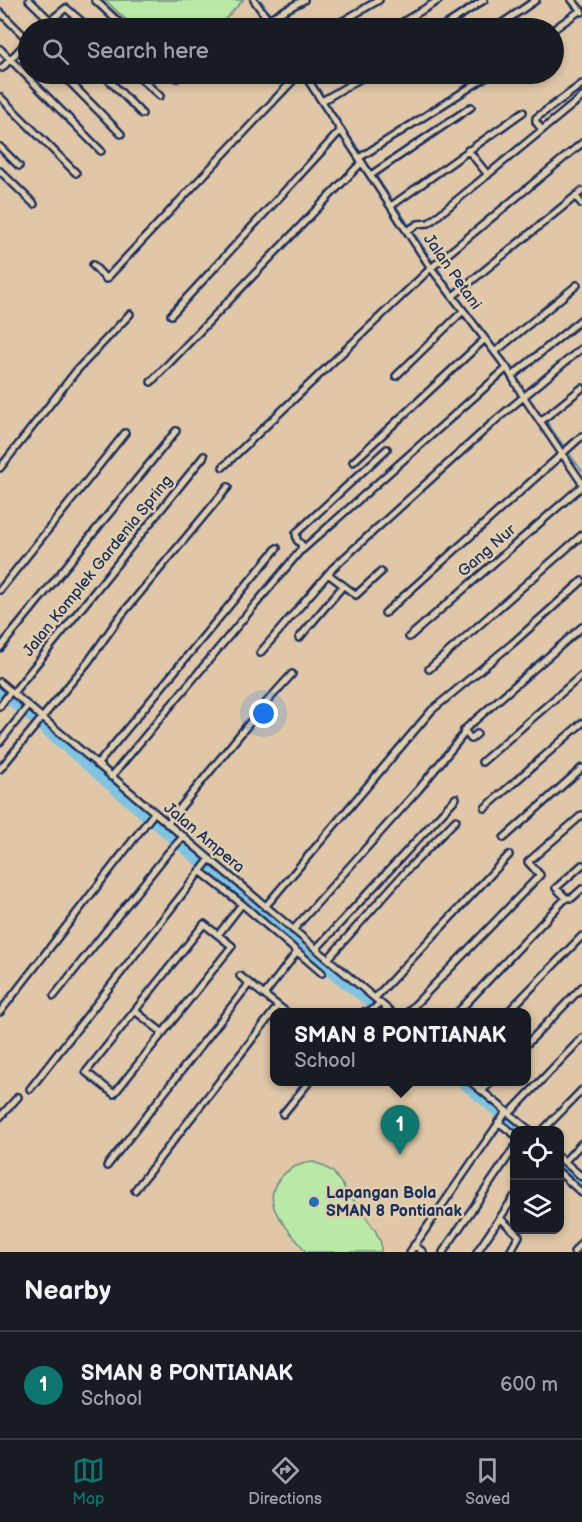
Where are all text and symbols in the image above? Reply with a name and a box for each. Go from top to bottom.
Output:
search box [18,18,564,84]
icon: search [39,35,72,68]
text: Search here [87,38,209,65]
street label: Jalan Petani [419,230,485,314]
street label: Jalan Komplek Gardenia Spring [19,472,177,660]
street label: Gang Nur [454,521,520,581]
your location [249,699,278,728]
street label: Jalan Ampera [160,799,248,877]
popup [270,1008,531,1086]
text: SMAN 8 PONTIANAK [294,1022,507,1049]
text: School [294,1049,355,1073]
pin: 1 [380,1106,420,1155]
map controls [510,1126,564,1234]
button: locate [510,1126,564,1180]
button: layers [510,1180,564,1234]
place label: Lapangan Bola SMAN 8 Pontianak [326,1184,462,1221]
marker: Lapangan Bola SMAN 8 Pontianak [307,1195,321,1209]
text: Nearby [24,1276,111,1307]
text: SMAN 8 PONTIANAK [81,1360,293,1387]
text: 1 [39,1373,48,1397]
text: 600 m [500,1373,558,1397]
text: School [81,1387,142,1411]
tab: Map [72,1454,105,1509]
tab: Directions [248,1454,322,1509]
tab: Saved [465,1454,510,1509]

